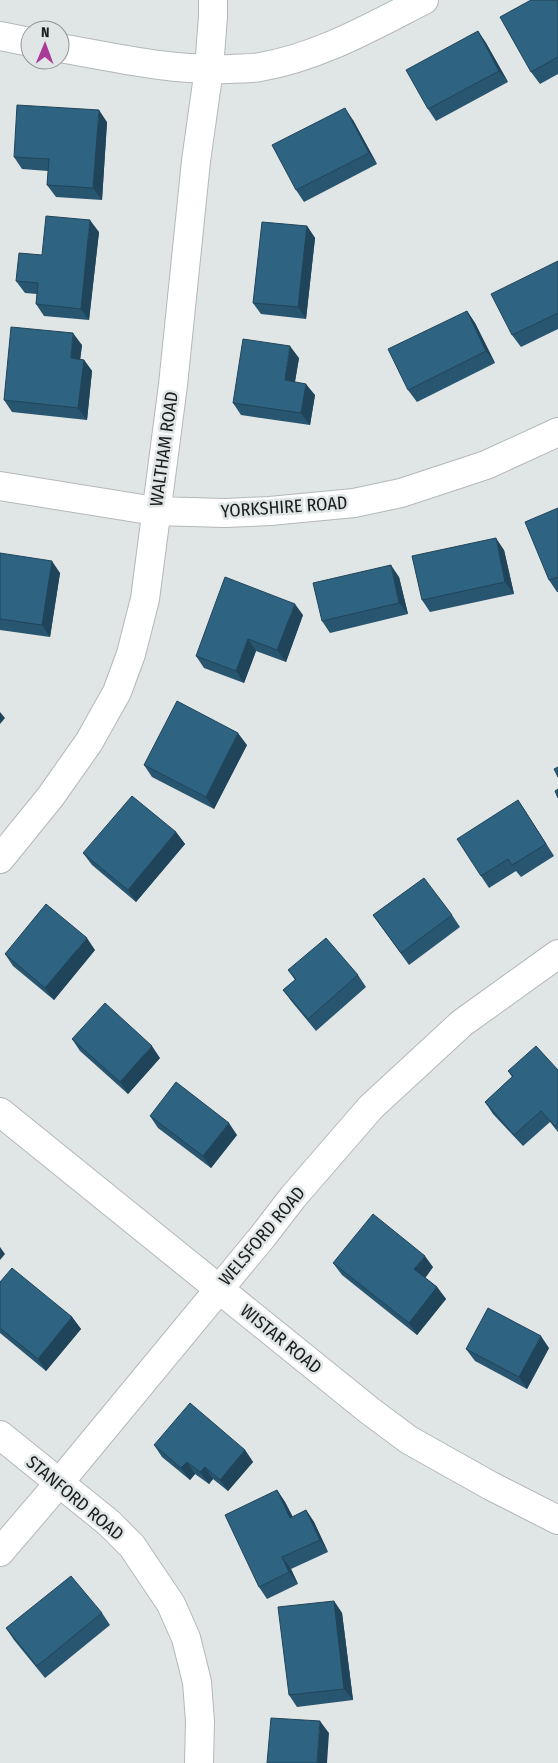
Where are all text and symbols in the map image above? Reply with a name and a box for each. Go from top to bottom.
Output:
north arrow [20,20,70,70]
text: N [41,24,50,41]
street label: WALTHAM ROAD [145,390,183,508]
street label: YORKSHIRE ROAD [220,492,348,522]
street label: WELSFORD ROAD [214,1182,310,1290]
street label: WISTAR ROAD [236,1299,326,1379]
street label: STANFORD ROAD [22,1451,128,1545]

